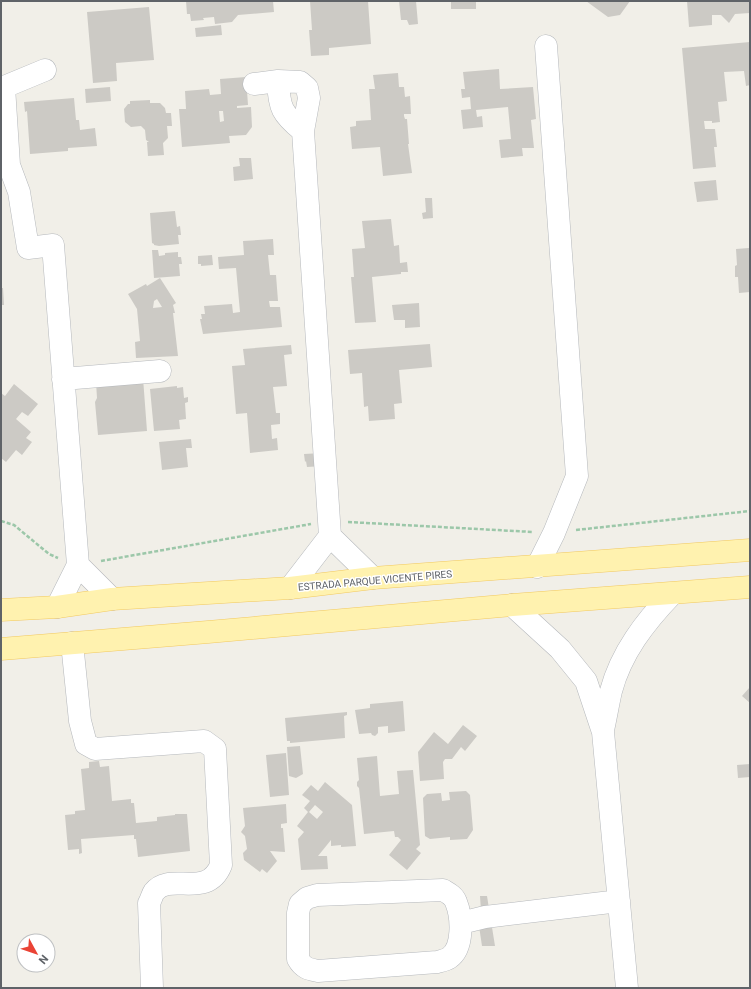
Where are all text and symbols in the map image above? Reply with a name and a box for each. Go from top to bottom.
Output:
street label: ESTRADA PARQUE VICENTE PIRES [297,568,453,593]
north arrow [16,933,56,973]
text: N [36,952,51,966]

